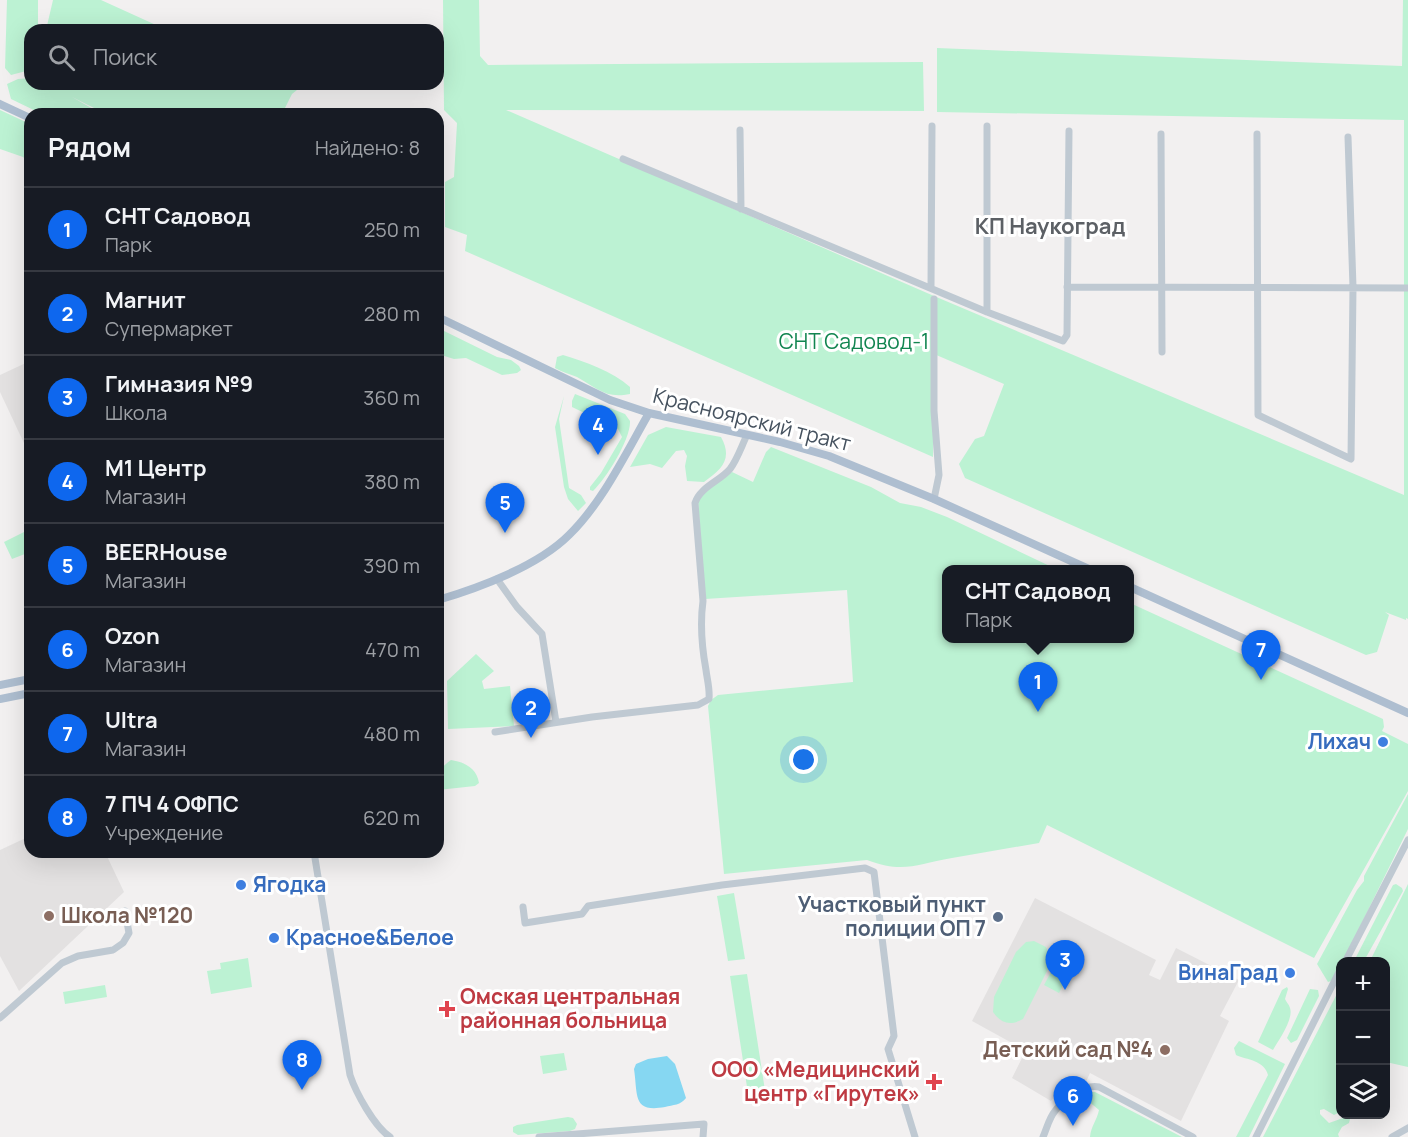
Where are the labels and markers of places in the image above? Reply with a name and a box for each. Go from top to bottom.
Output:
pin: 4 [578,406,618,455]
pin: 5 [486,484,524,533]
pin: 7 [1242,630,1280,680]
pin: 1 [1018,662,1058,712]
pin: 2 [512,688,550,738]
place label: Лихач [1308,727,1371,755]
marker: Лихач [1376,735,1390,749]
place label: Ягодка [253,870,326,898]
marker: Ягодка [234,878,248,892]
place label: Участковый пункт полиции ОП 7 [798,890,986,942]
place label: Школа №120 [61,901,193,929]
marker: Школа №120 [42,909,56,923]
marker: Участковый пункт полиции ОП 7 [991,910,1005,924]
place label: Красное&Белое [286,923,454,951]
marker: Красное&Белое [267,931,281,945]
pin: 3 [1046,940,1084,990]
place label: ВинаГрад [1178,958,1278,986]
marker: ВинаГрад [1283,966,1297,980]
place label: Омская центральная районная больница [460,982,680,1034]
marker: Омская центральная районная больница [438,1000,456,1018]
place label: Детский сад №4 [983,1035,1153,1063]
pin: 8 [282,1040,322,1090]
marker: Детский сад №4 [1158,1043,1172,1057]
place label: ООО «Медицинский центр «Гирутек» [711,1055,920,1107]
marker: ООО «Медицинский центр «Гирутек» [925,1073,943,1091]
pin: 6 [1054,1076,1092,1126]

